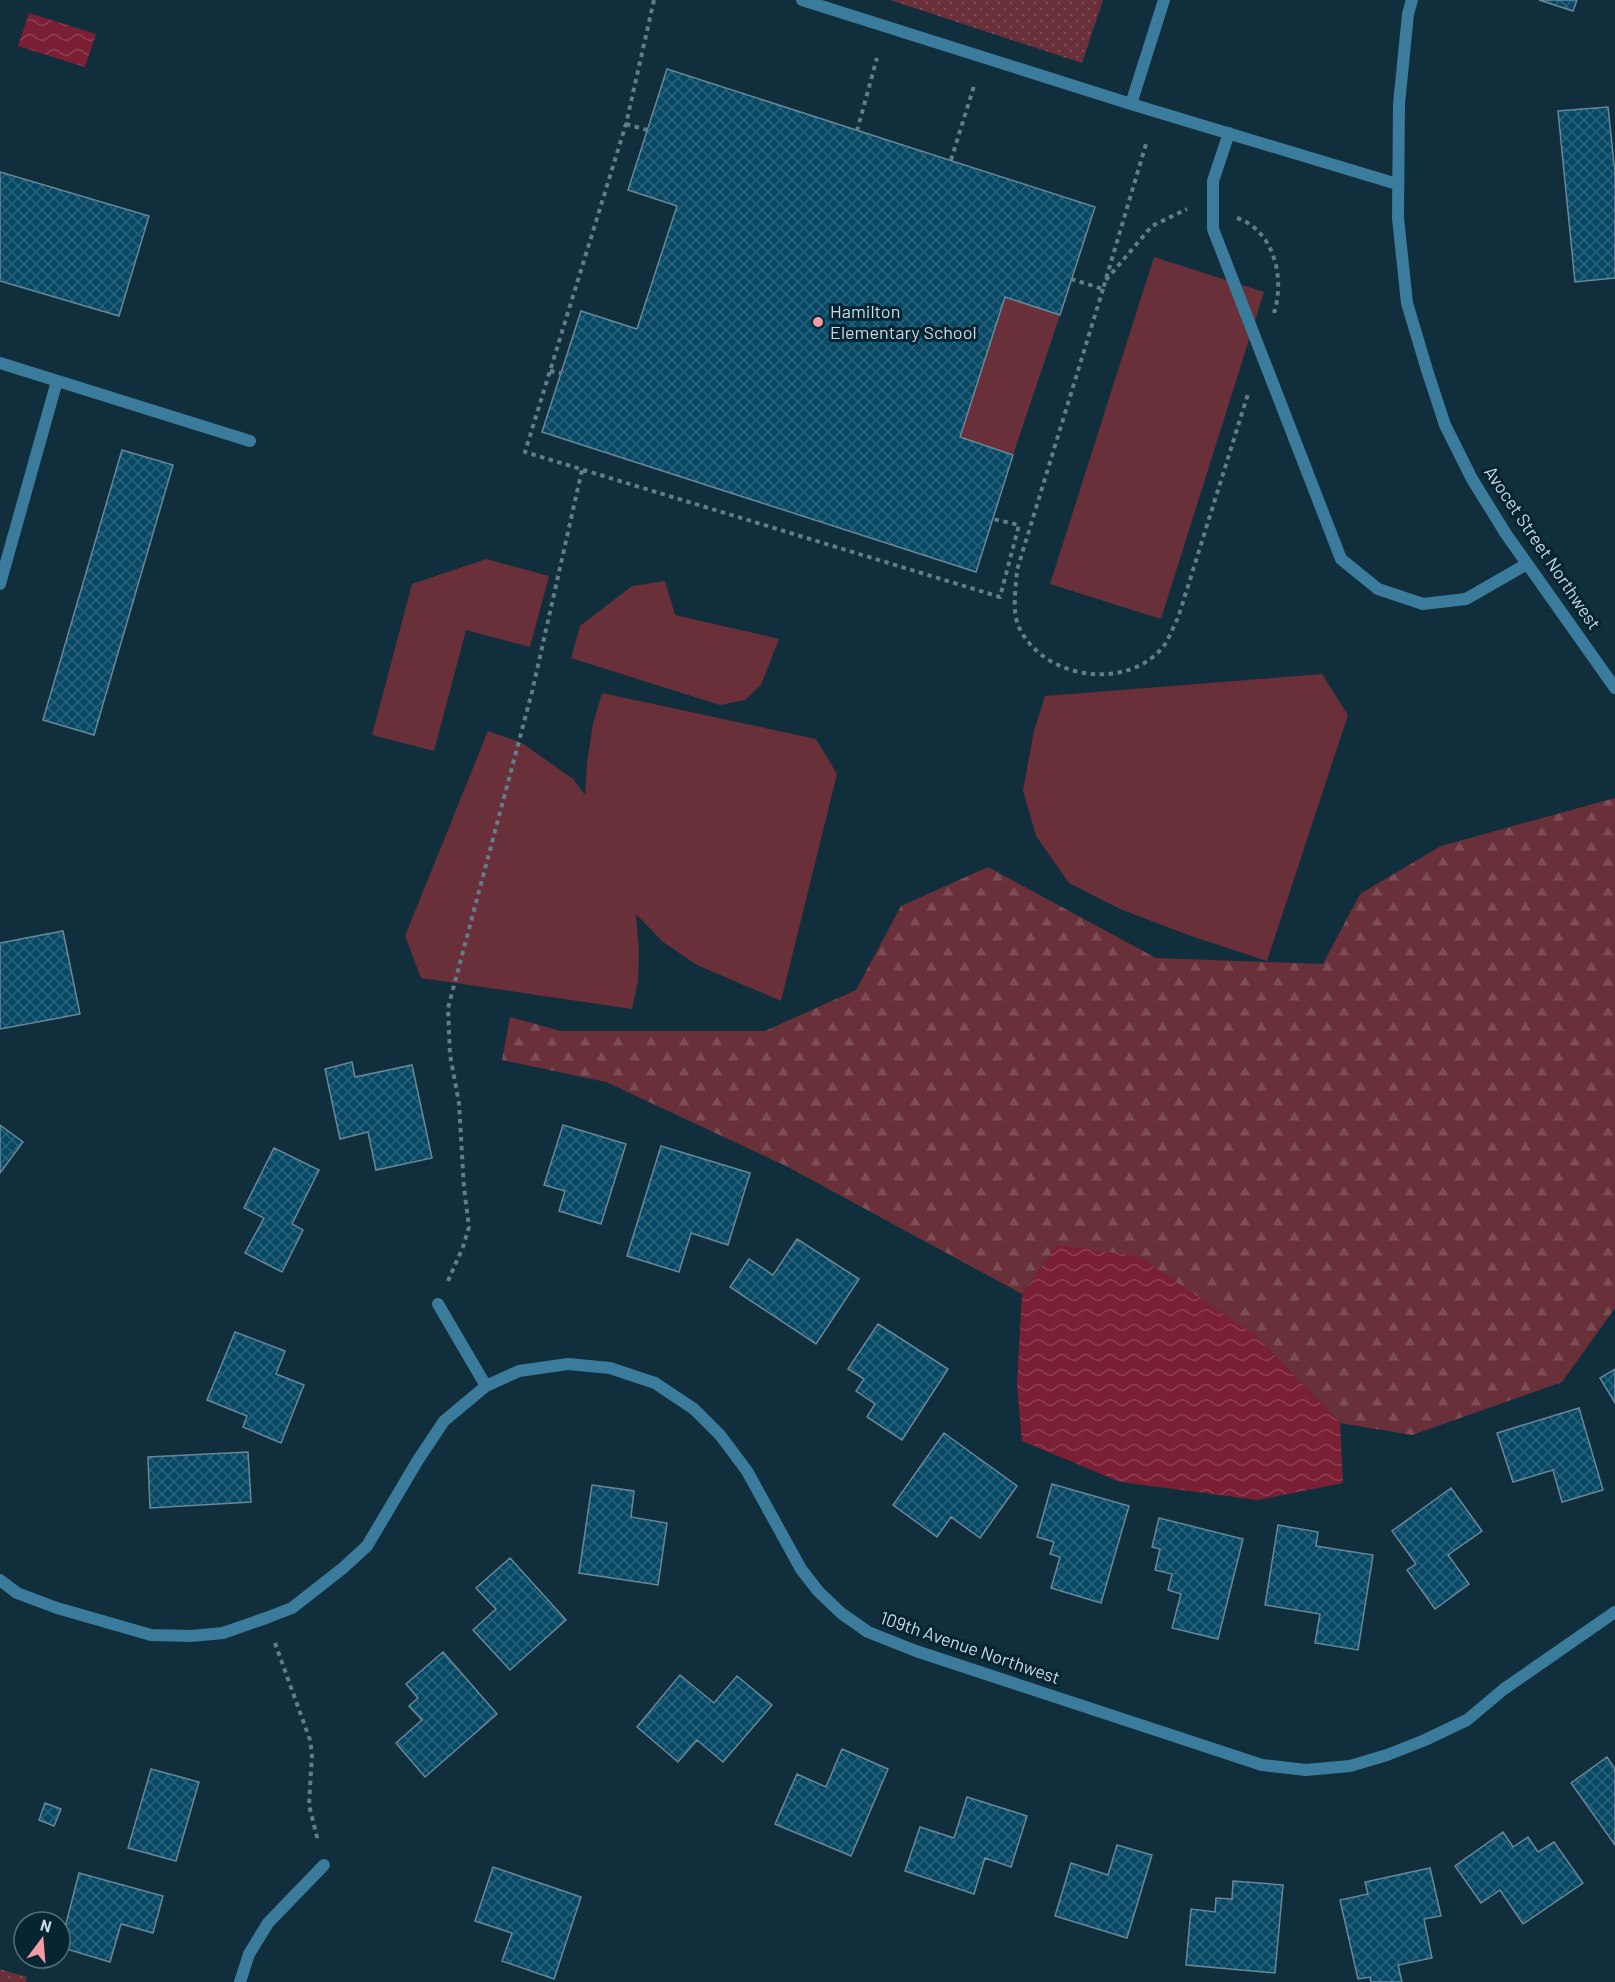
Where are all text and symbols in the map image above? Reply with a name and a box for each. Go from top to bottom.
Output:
place label: Hamilton Elementary School [830,300,977,343]
marker: Hamilton Elementary School [811,315,825,329]
street label: Avocet Street Northwest [1480,462,1606,633]
street label: 109th Avenue Northwest [878,1606,1063,1688]
north arrow [12,1910,72,1970]
text: N [39,1915,54,1936]

